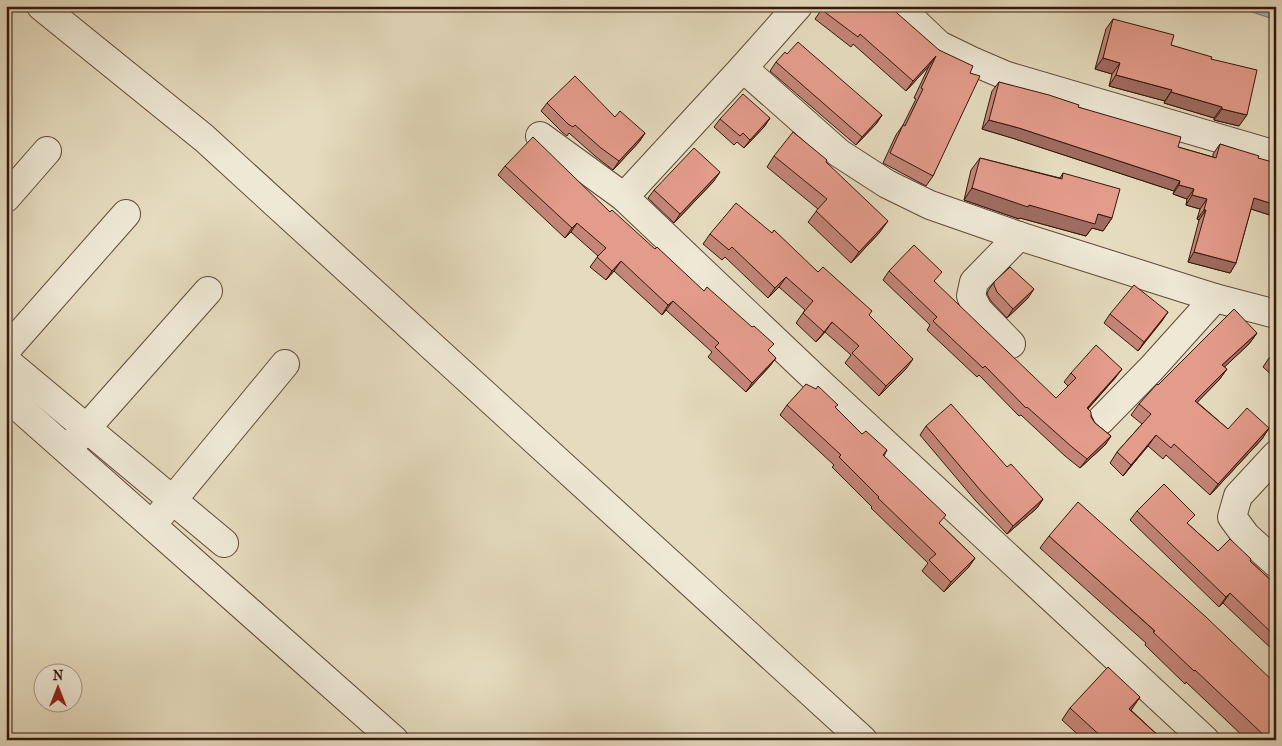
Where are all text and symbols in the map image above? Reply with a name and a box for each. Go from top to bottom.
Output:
north arrow [32,664,82,714]
text: N [53,667,64,684]

